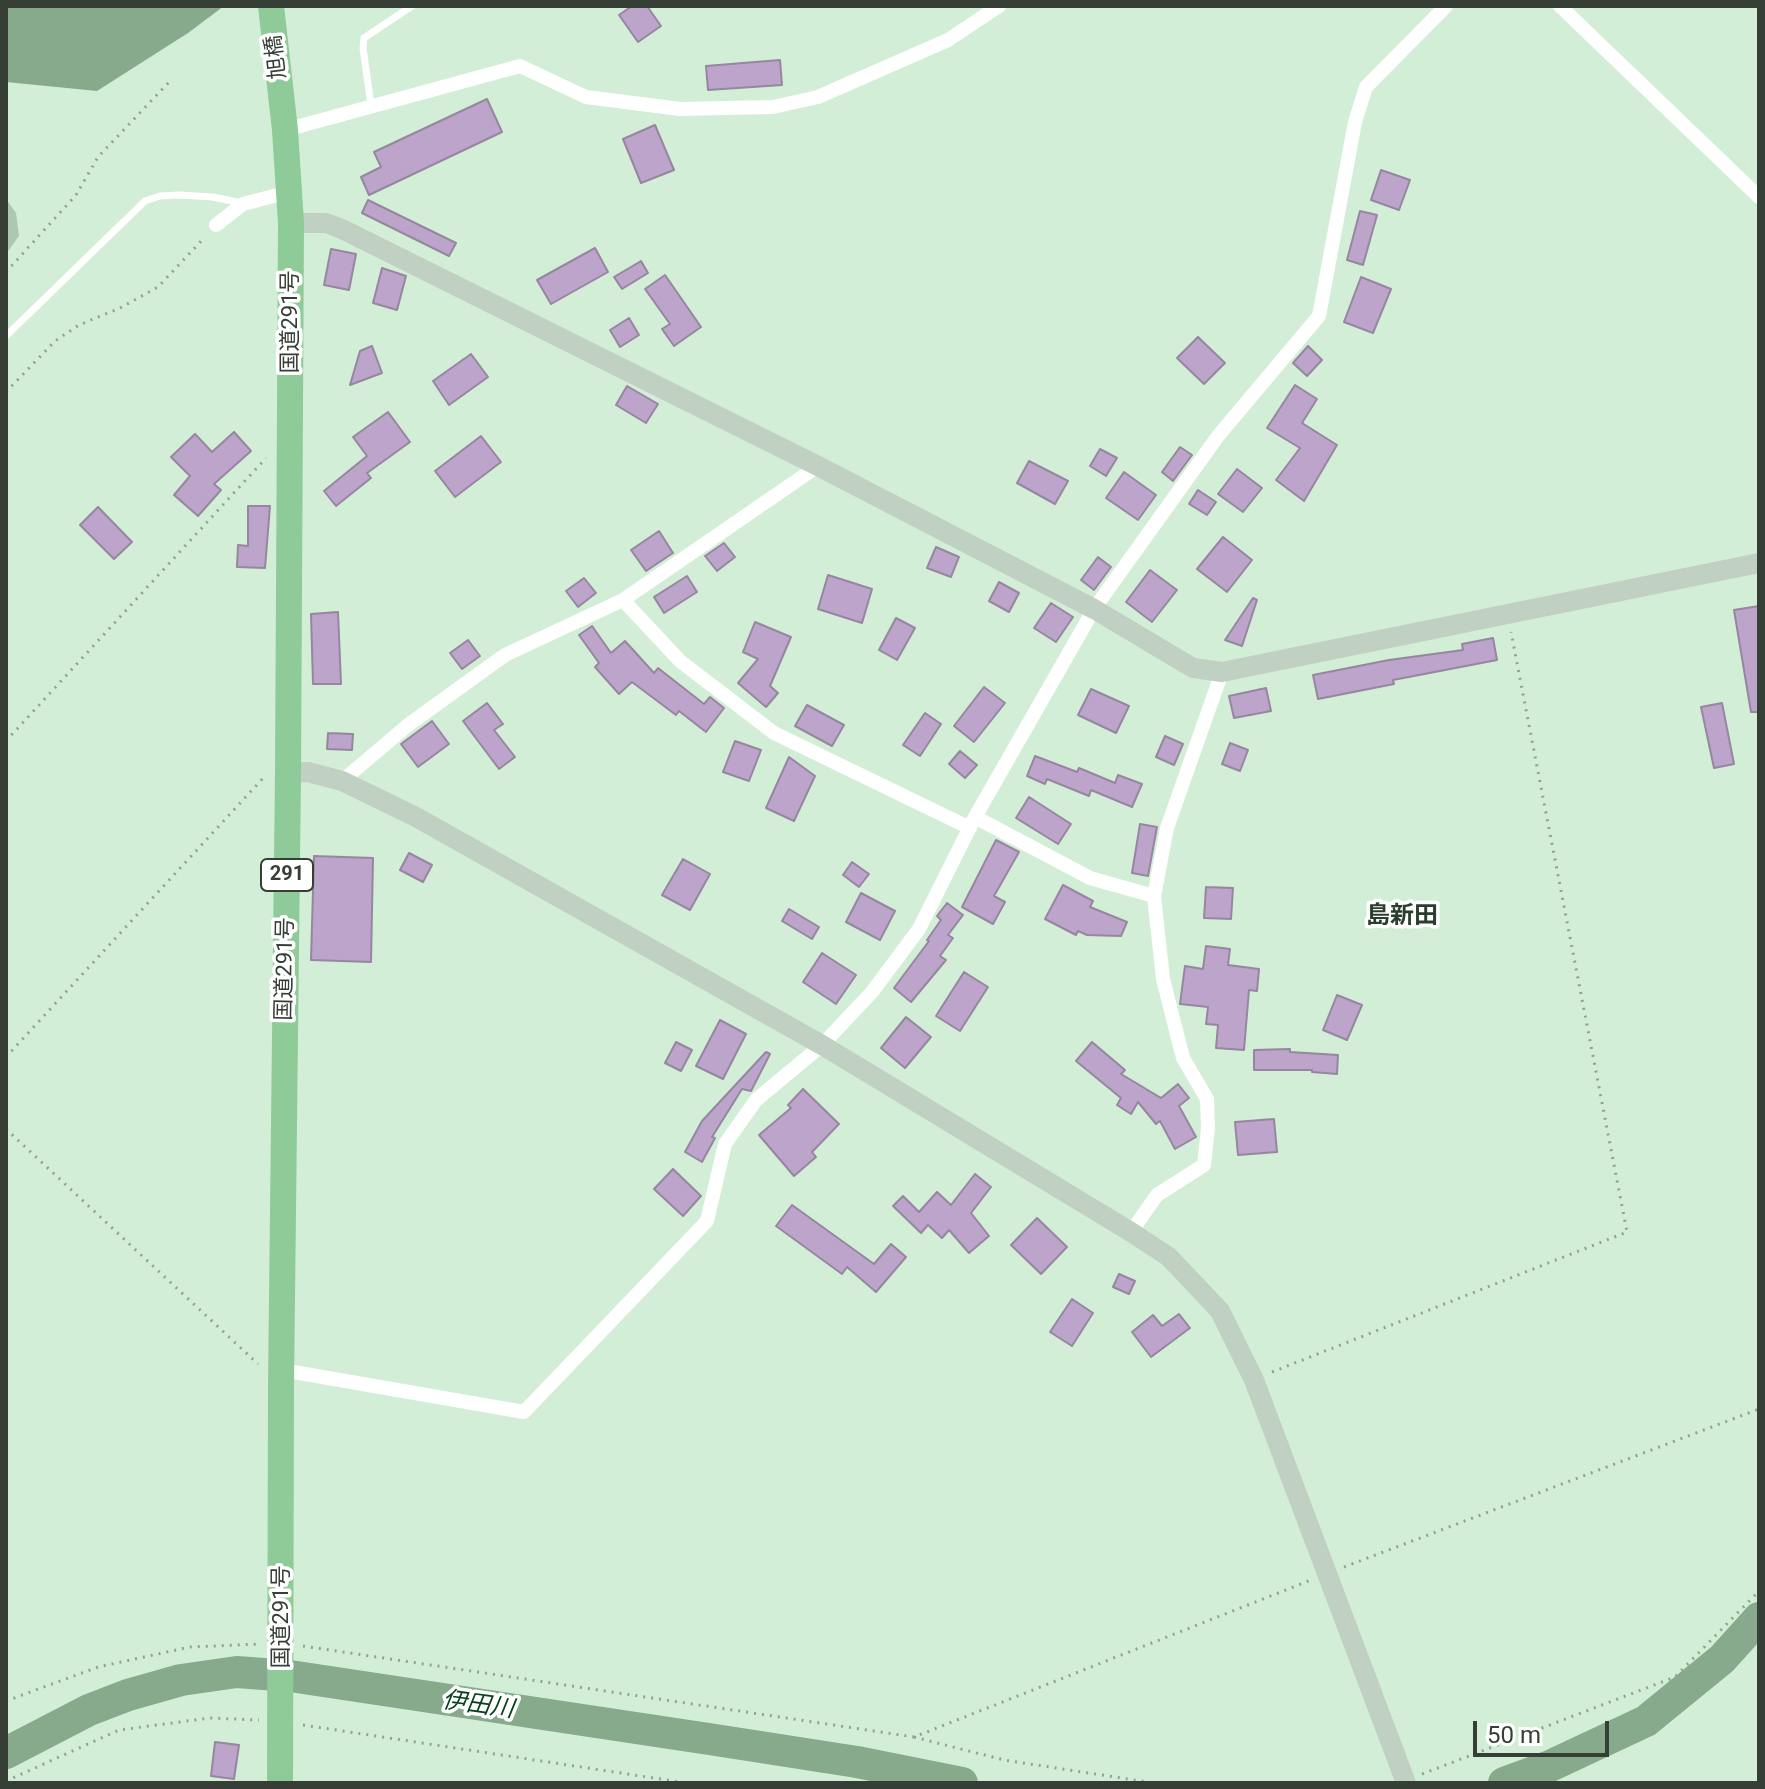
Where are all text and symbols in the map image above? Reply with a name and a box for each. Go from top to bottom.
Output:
street label: 旭橋 [261,34,293,80]
street label: 国道291号 [278,270,304,374]
road number: 291 [261,859,313,891]
district label: 島新田 [1366,903,1438,931]
street label: 国道291号 [272,917,300,1021]
street label: 国道291号 [269,1565,295,1669]
water label: 伊田川 [440,1687,516,1725]
scale bar [1477,1705,1613,1755]
text: 50 m [1487,1721,1541,1749]

